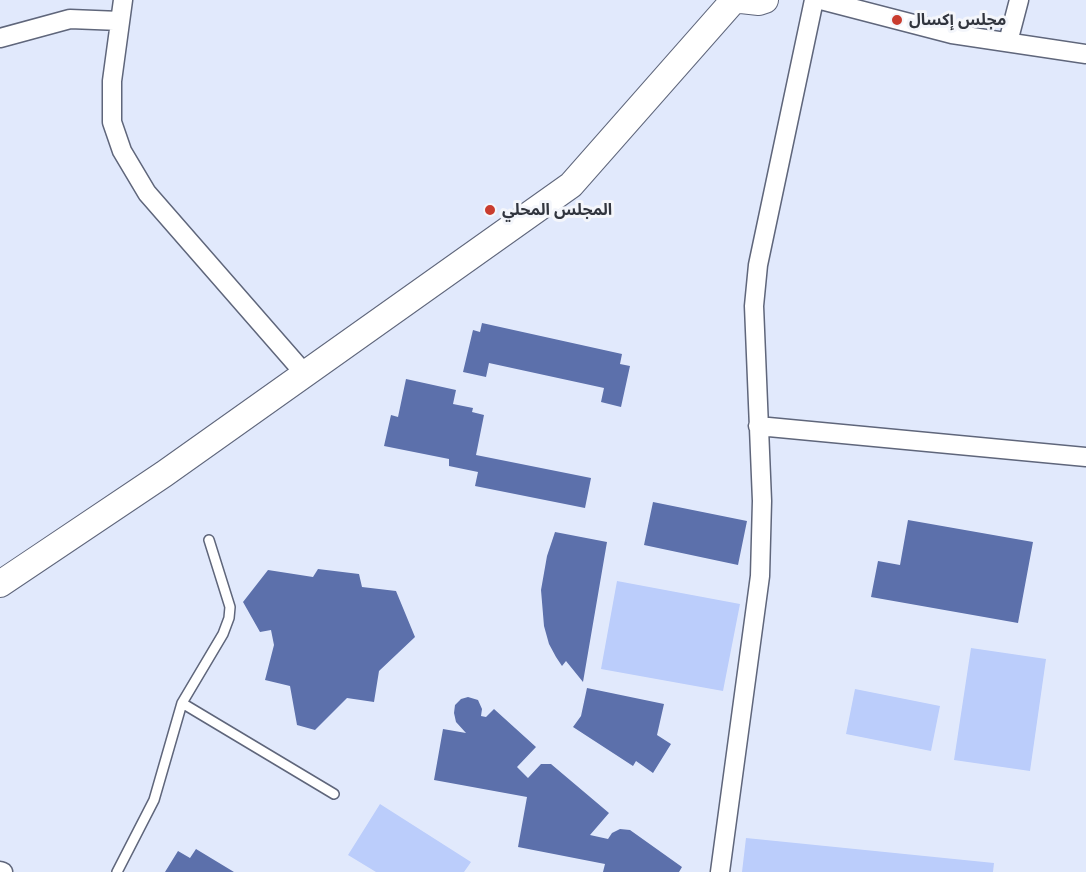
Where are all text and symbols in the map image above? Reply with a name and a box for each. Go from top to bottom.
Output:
place label: مجلس إكسال [909,10,1006,30]
marker: مجلس إكسال [890,13,904,27]
place label: المجلس المحلي [502,200,612,220]
marker: المجلس المحلي [483,203,497,217]

